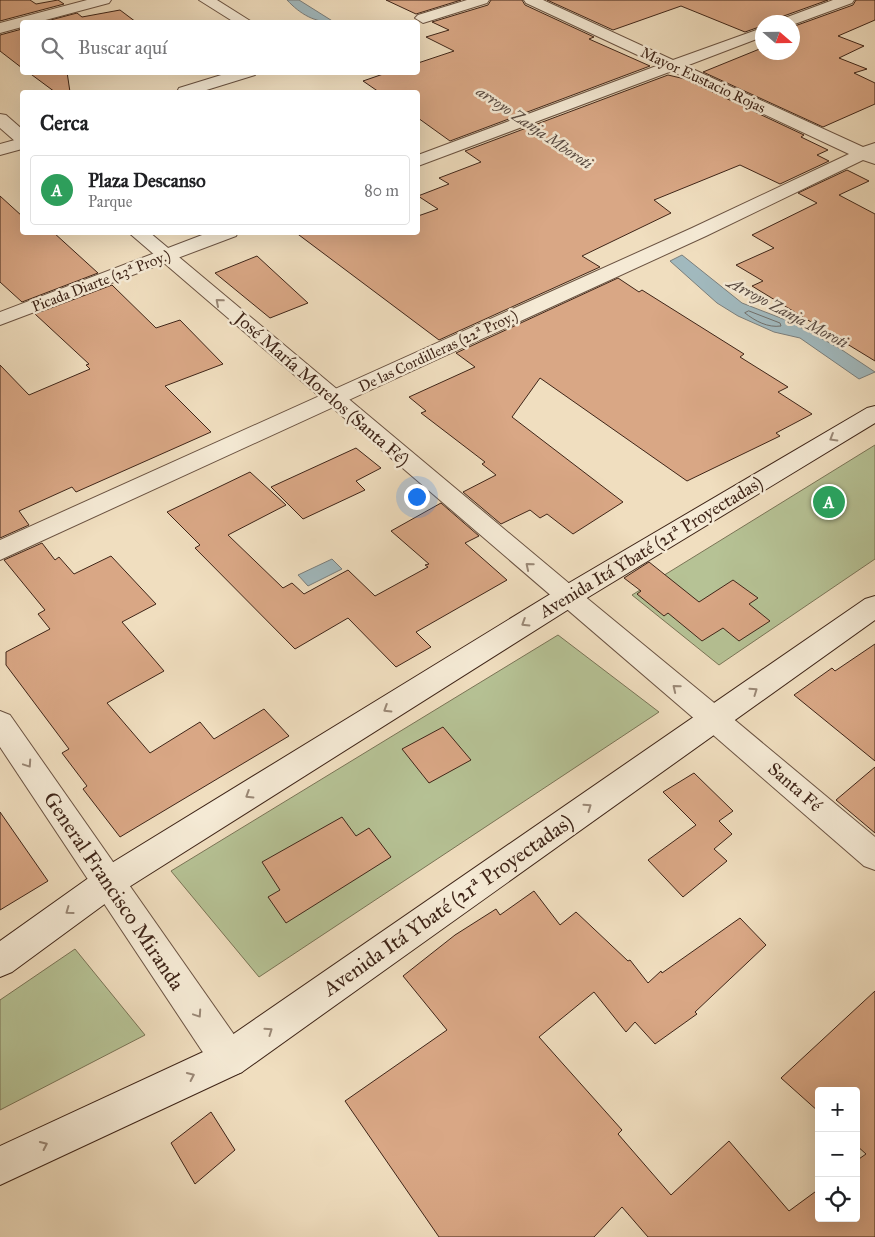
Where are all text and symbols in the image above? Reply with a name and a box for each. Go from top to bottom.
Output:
north arrow [755,15,800,60]
search box [20,20,420,75]
icon: search [38,34,66,62]
text: Buscar aquí [78,36,167,59]
street label: Mayor Eustacio Rojas [638,43,768,117]
water label: arroyo Zanja Mboroti [472,81,596,174]
text: Cerca [40,110,89,136]
text: Plaza Descanso [88,169,206,192]
text: A [52,181,62,200]
text: 80 m [364,181,399,200]
text: Parque [88,192,132,211]
street label: Picada Diarte (23ª Proy.) [29,246,173,317]
water label: Arroyo Zanja Moroti [722,272,852,353]
one-way arrow [216,299,225,307]
street label: José María Morelos (Santa Fé) [228,306,414,472]
street label: De las Cordilleras (22ª Proy.) [355,306,521,397]
one-way arrow [830,432,839,442]
street label: Avenida Itá Ybaté (21ª Proyectadas) [534,471,767,624]
pin: A [813,483,845,521]
your location [404,484,430,510]
one-way arrow [526,562,535,571]
one-way arrow [522,617,531,626]
one-way arrow [673,684,682,693]
one-way arrow [748,688,758,697]
one-way arrow [384,703,393,712]
one-way arrow [21,758,31,767]
street label: Santa Fé [764,758,827,817]
street label: General Francisco Miranda [38,787,190,995]
one-way arrow [246,788,255,798]
one-way arrow [582,804,592,813]
street label: Avenida Itá Ybaté (21ª Proyectadas) [317,808,578,1002]
one-way arrow [65,905,75,914]
one-way arrow [192,1008,201,1017]
one-way arrow [263,1028,273,1037]
one-way arrow [186,1072,195,1082]
map controls [815,1087,860,1222]
button: + [815,1087,860,1132]
button: − [815,1132,860,1177]
one-way arrow [39,1141,48,1151]
button: locate [815,1177,860,1222]

